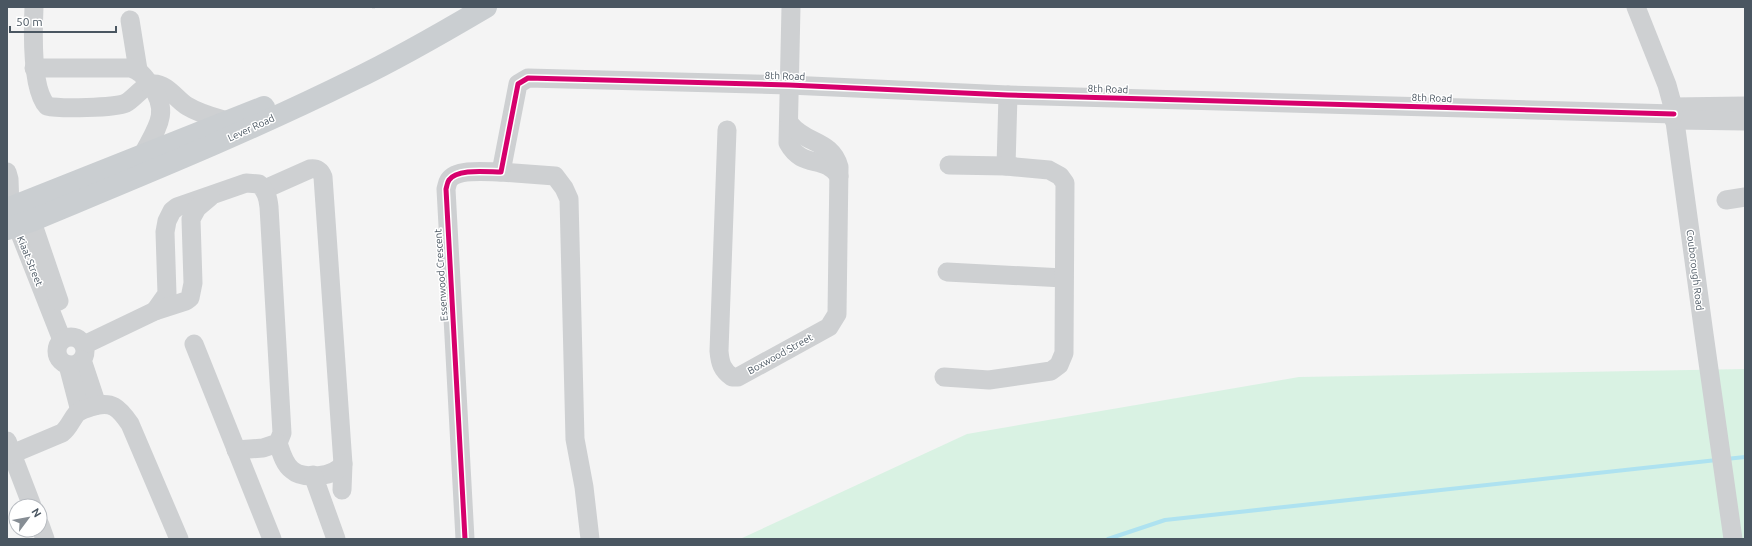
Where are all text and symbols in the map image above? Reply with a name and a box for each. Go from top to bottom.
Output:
scale bar [10,8,116,34]
text: 50 m [16,15,43,28]
street label: 8th Road [765,70,806,82]
street label: 8th Road [1088,83,1129,95]
street label: 8th Road [1412,92,1453,104]
street label: Lever Road [226,112,276,144]
street label: Essenwood Crescent [432,228,450,322]
street label: Couborough Road [1685,229,1705,311]
street label: Kiaat Street [15,234,45,288]
street label: Boxwood Street [746,332,815,376]
north arrow [8,498,48,538]
text: N [29,506,44,519]

